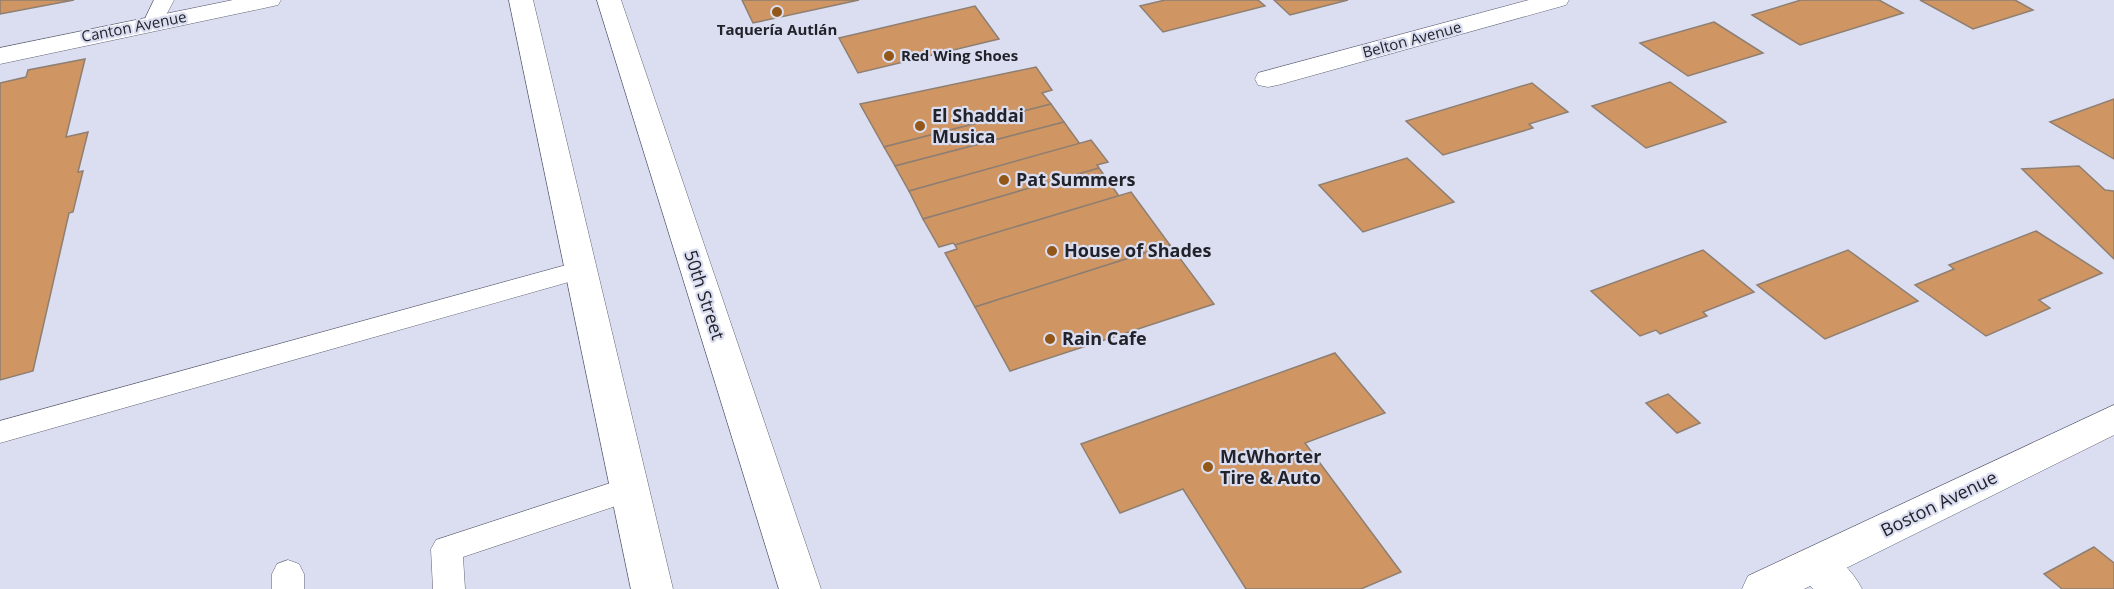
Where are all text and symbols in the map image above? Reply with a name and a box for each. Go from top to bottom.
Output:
marker: Taquería Autlán [770,5,784,19]
street label: Canton Avenue [80,6,188,46]
street label: Belton Avenue [1360,16,1463,62]
place label: Taquería Autlán [717,19,837,39]
place label: Red Wing Shoes [901,45,1018,65]
marker: Red Wing Shoes [882,49,896,63]
place label: El Shaddai Musica [932,103,1024,148]
marker: El Shaddai Musica [913,119,927,133]
place label: Pat Summers [1016,167,1136,191]
marker: Pat Summers [997,173,1011,187]
place label: House of Shades [1064,238,1211,262]
marker: House of Shades [1045,244,1059,258]
street label: 50th Street [679,247,731,343]
place label: Rain Cafe [1062,326,1147,350]
marker: Rain Cafe [1043,332,1057,346]
place label: McWhorter Tire & Auto [1220,444,1321,489]
marker: McWhorter Tire & Auto [1201,460,1215,474]
street label: Boston Avenue [1876,465,2001,542]

